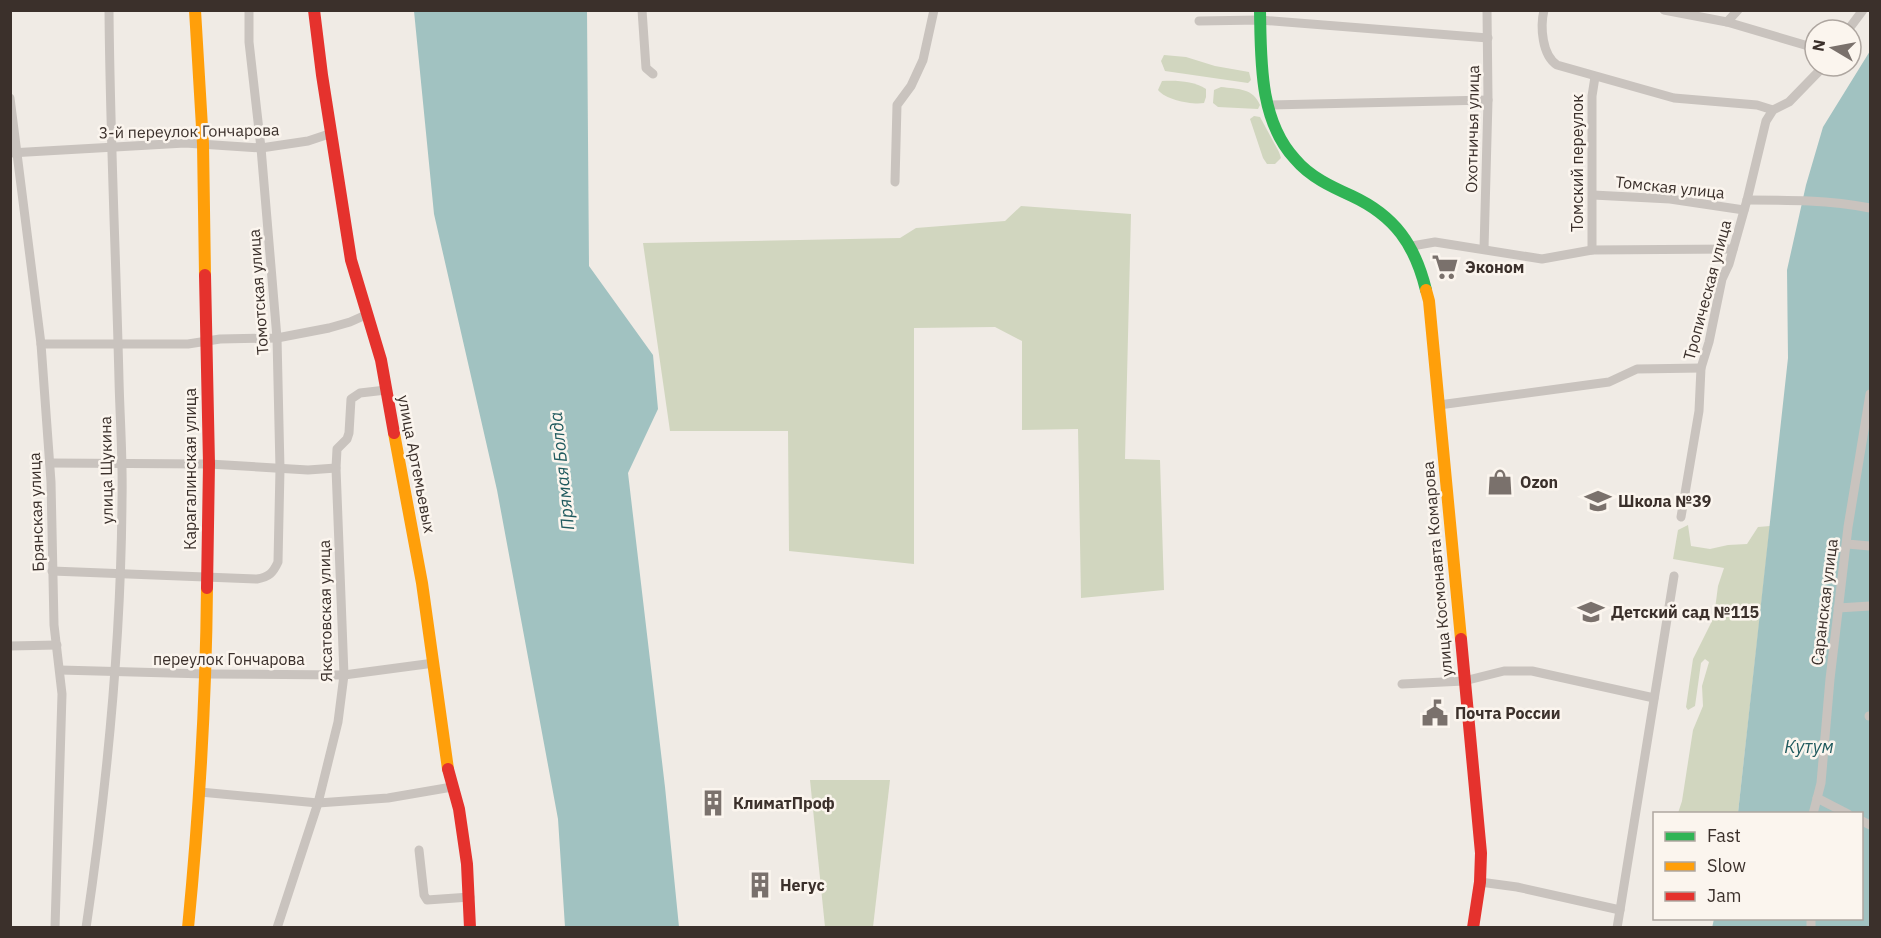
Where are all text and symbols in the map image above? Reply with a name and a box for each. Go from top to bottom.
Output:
north arrow [1803,18,1863,78]
text: N [1807,38,1829,53]
street label: Охотничья улица [1461,64,1483,193]
street label: Томский переулок [1567,94,1587,232]
street label: 3-й переулок Гончарова [98,119,280,143]
street label: Томская улица [1614,171,1726,203]
street label: Тропическая улица [1679,217,1735,362]
street label: Томотская улица [244,228,272,356]
supermarket icon: Эконом [1430,252,1460,282]
place label: Эконом [1465,257,1524,277]
street label: Карагалинская улица [180,388,200,550]
street label: улица Артемьевых [394,393,440,535]
water label: Прямая Болда [544,410,579,532]
street label: улица Щукина [95,415,117,524]
street label: Брянская улица [24,452,48,572]
street label: улица Космонавта Комарова [1418,460,1456,678]
shop icon: Ozon [1485,467,1515,497]
place label: Ozon [1520,472,1558,492]
school or university icon: Школа №39 [1583,486,1613,516]
place label: Школа №39 [1618,491,1711,511]
street label: Саранская улица [1806,537,1842,667]
street label: Яксатовская улица [314,539,336,682]
school or university icon: Детский сад №115 [1576,597,1606,627]
place label: Детский сад №115 [1611,602,1760,622]
street label: переулок Гончарова [153,649,305,669]
public building icon: Почта России [1420,698,1450,728]
place label: Почта России [1455,703,1561,723]
water label: Кутум [1784,735,1834,758]
building icon: КлиматПроф [698,788,728,818]
place label: КлиматПроф [733,793,835,813]
legend [1653,812,1863,920]
text: Fast [1707,824,1741,847]
text: Slow [1707,854,1746,877]
building icon: Негус [745,870,775,900]
place label: Негус [780,875,825,895]
text: Jam [1707,884,1742,907]

